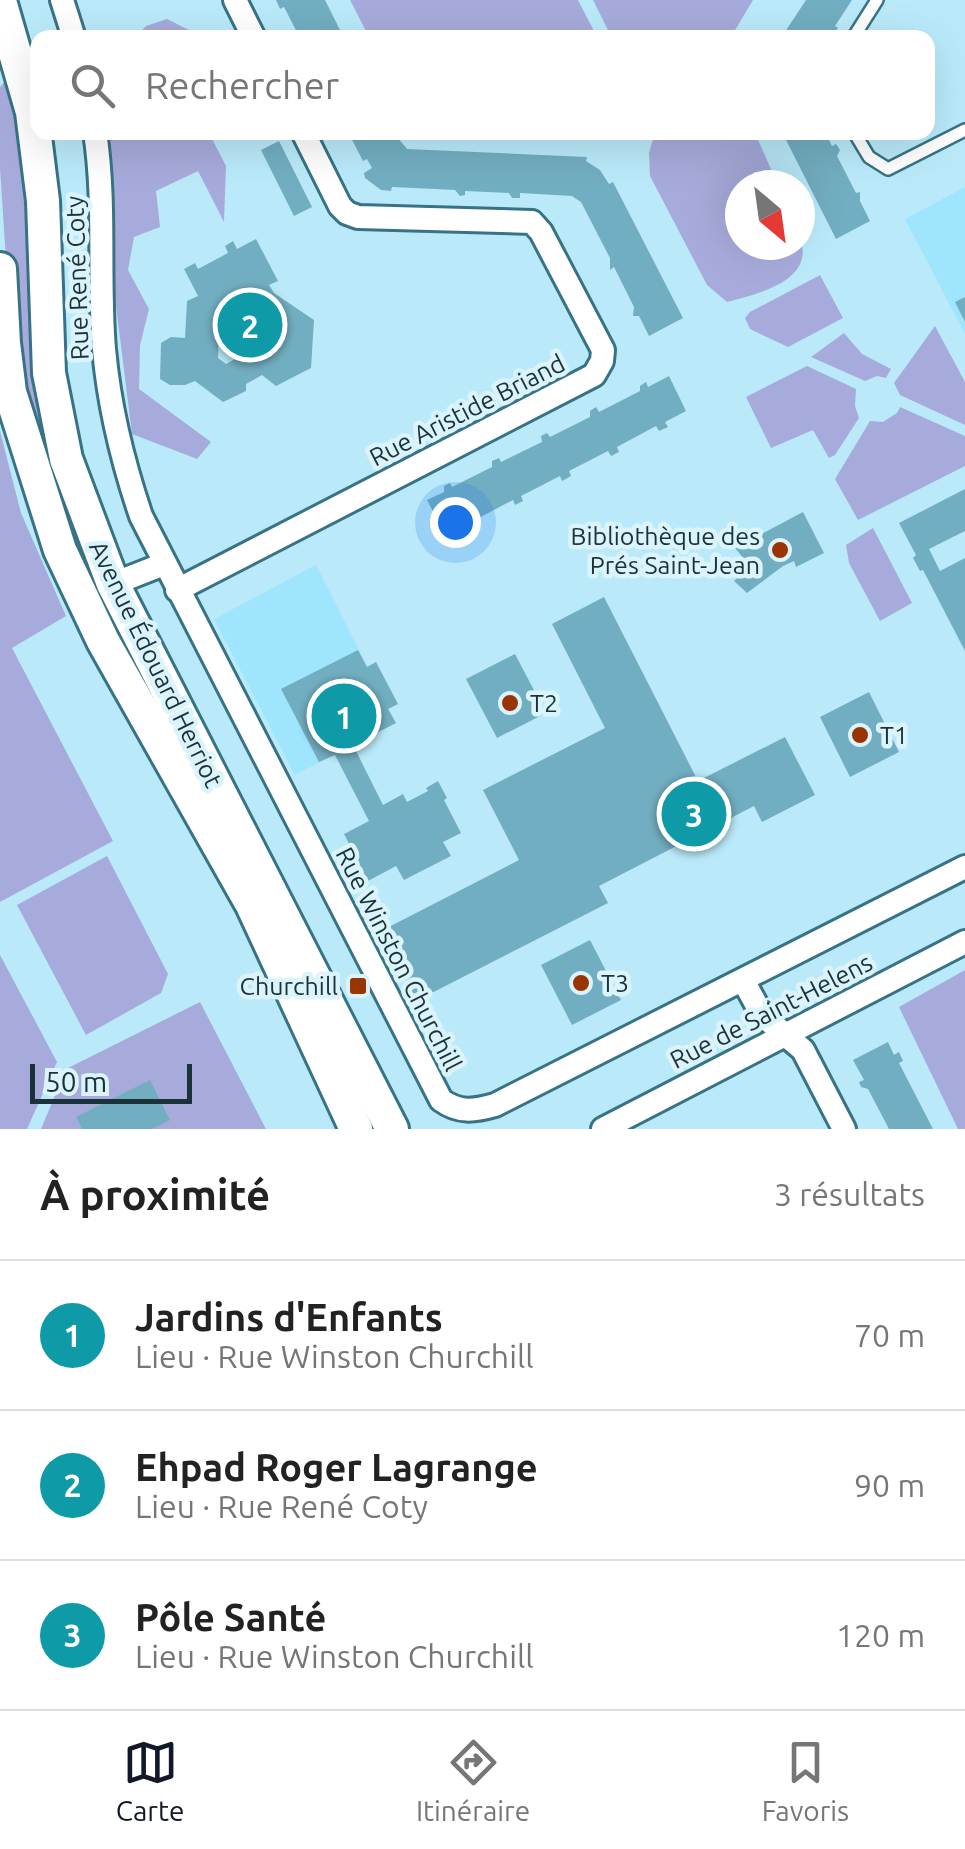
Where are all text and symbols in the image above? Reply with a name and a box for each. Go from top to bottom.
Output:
search box [30,30,935,140]
icon: search [65,58,120,113]
text: Rechercher [145,64,339,106]
north arrow [725,170,815,260]
street label: Rue René Coty [60,195,94,361]
pin: 2 [218,288,282,362]
street label: Rue Aristide Briand [365,349,569,471]
your location [430,497,481,548]
place label: Bibliothèque des Prés Saint-Jean [571,522,760,579]
street label: Avenue Édouard Herriot [84,536,228,792]
marker: Bibliothèque des Prés Saint-Jean [769,539,791,561]
pin: 1 [312,678,376,754]
place label: T2 [530,689,558,717]
marker: T2 [499,692,521,714]
place label: T1 [880,721,908,749]
marker: T1 [849,724,871,746]
pin: 3 [662,776,726,852]
street label: Rue Winston Churchill [330,843,468,1075]
street label: Rue de Saint-Helens [665,948,877,1074]
place label: T3 [601,969,629,997]
place label: Churchill [240,972,338,1000]
marker: T3 [570,972,592,994]
marker: Churchill [347,975,369,997]
scale bar [30,1059,192,1104]
text: 50 m [45,1066,107,1097]
text: À proximité [40,1171,270,1218]
text: 3 résultats [774,1176,925,1212]
text: Jardins d'Enfants [135,1296,443,1338]
text: 1 [63,1317,82,1353]
text: 70 m [854,1317,925,1353]
text: Lieu · Rue Winston Churchill [135,1338,534,1374]
text: Ehpad Roger Lagrange [135,1446,538,1488]
text: 2 [63,1467,82,1503]
text: 90 m [854,1467,925,1503]
text: Lieu · Rue René Coty [135,1488,428,1524]
text: Pôle Santé [135,1596,326,1638]
text: 3 [63,1617,82,1653]
text: 120 m [836,1617,925,1653]
text: Lieu · Rue Winston Churchill [135,1638,534,1674]
tab: Carte [116,1735,184,1826]
tab: Itinéraire [416,1735,530,1826]
tab: Favoris [762,1735,849,1826]

